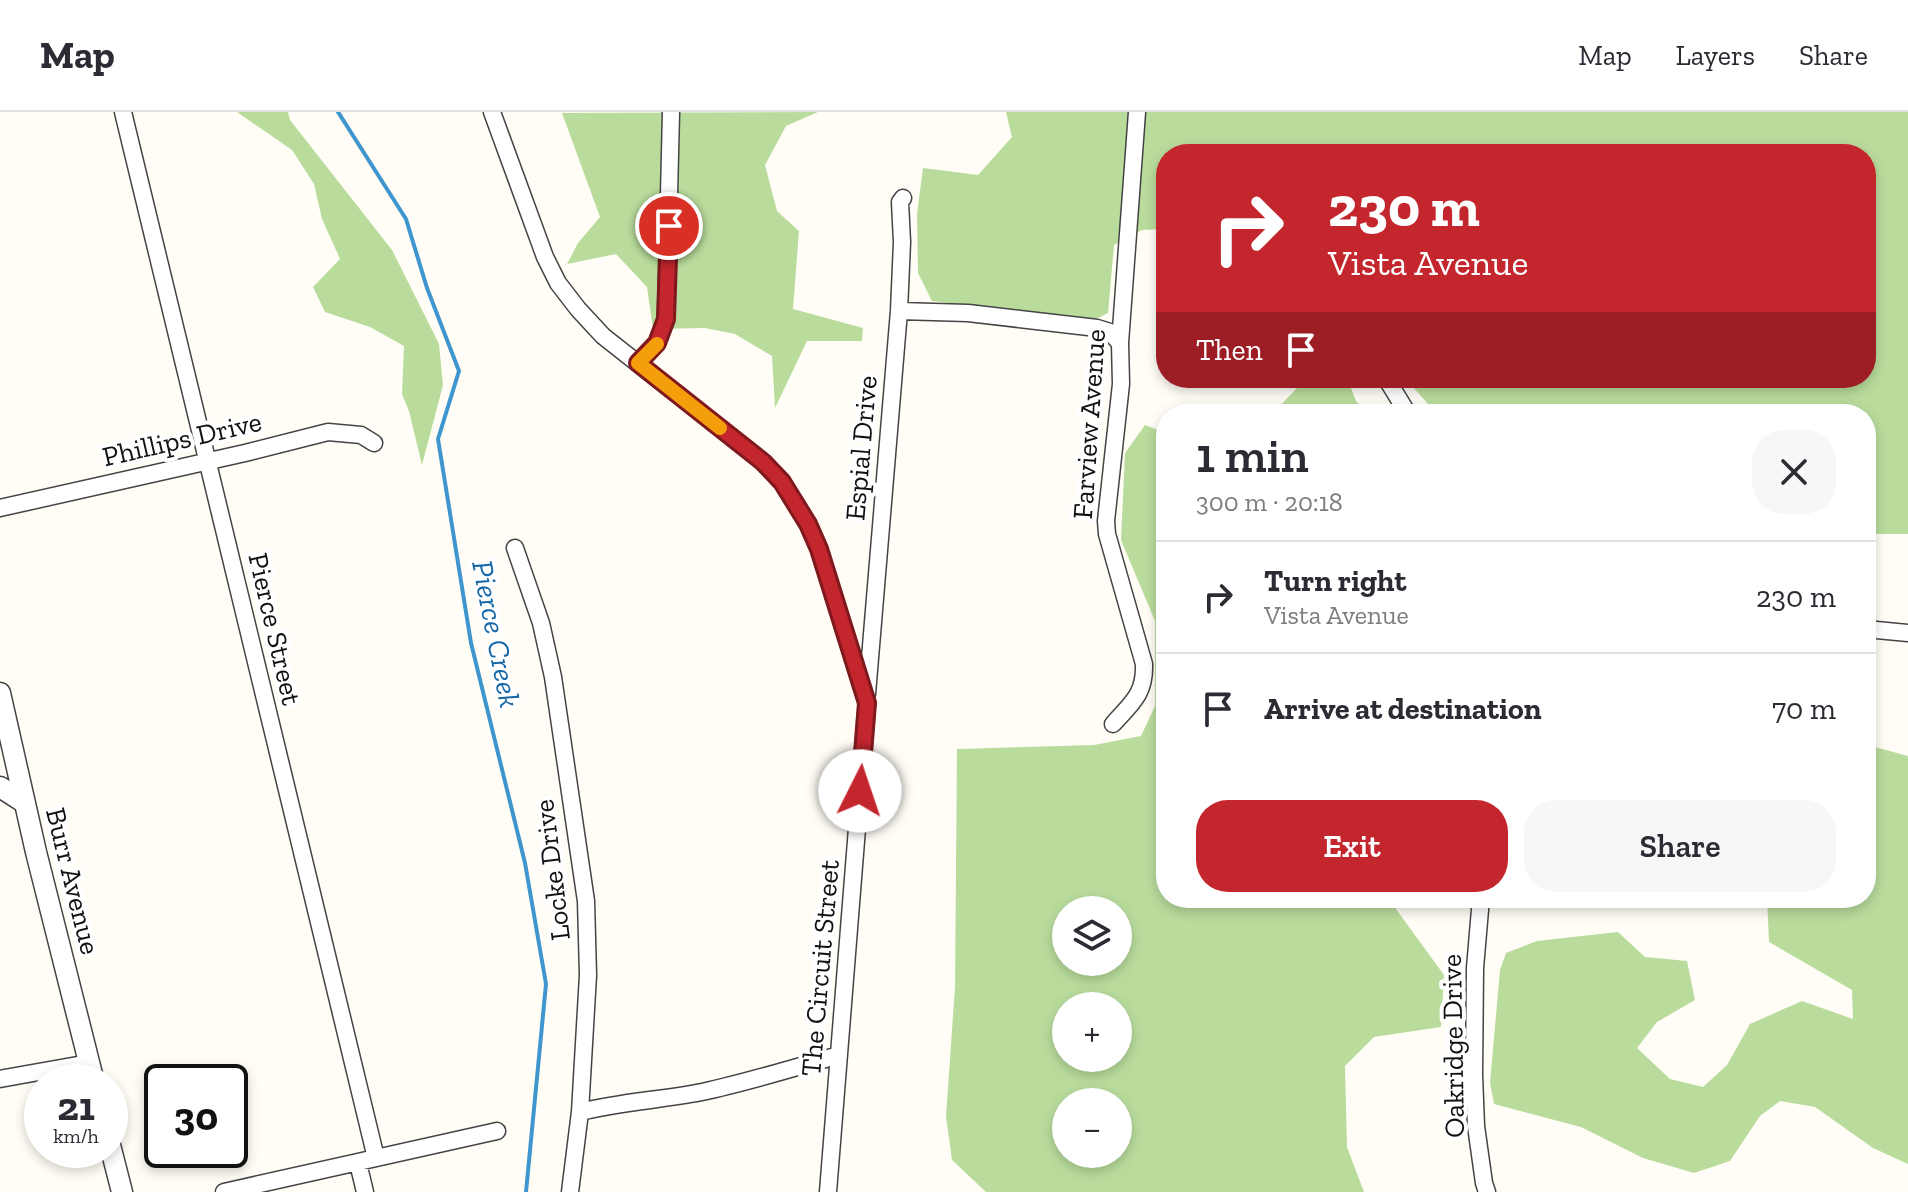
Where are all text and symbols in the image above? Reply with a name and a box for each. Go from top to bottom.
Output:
text: Map [40,32,115,78]
text: Map [1578,39,1632,72]
text: Layers [1676,39,1755,72]
text: Share [1799,39,1868,72]
text: 230 m [1328,173,1480,240]
icon: right [1196,176,1300,280]
pin [635,192,703,260]
icon: arrive [647,204,691,248]
text: Vista Avenue [1328,241,1528,284]
street label: Farview Avenue [1066,328,1112,520]
icon: arrive [1279,328,1323,372]
text: Then [1196,332,1263,368]
street label: Espial Drive [838,374,884,522]
street label: Phillips Drive [99,405,265,473]
text: 1 min [1196,427,1309,484]
button: close [1752,430,1836,514]
text: 300 m · 20:18 [1196,486,1343,518]
street label: Pierce Street [241,550,309,709]
water label: Pierce Creek [464,557,528,711]
text: Turn right [1264,563,1406,599]
icon: right [1196,575,1240,619]
text: 230 m [1756,579,1836,615]
text: Vista Avenue [1264,599,1409,631]
icon: arrive [1196,687,1240,731]
text: Arrive at destination [1264,691,1541,727]
text: 70 m [1772,691,1836,727]
position arrow [818,749,902,833]
street label: Locke Drive [527,797,577,943]
button: Exit [1196,800,1508,892]
button: Share [1524,800,1836,892]
street label: Burr Avenue [39,804,107,958]
street label: The Circuit Street [794,858,846,1078]
map controls [1052,896,1132,1168]
button: layers [1052,896,1132,976]
street label: Oakridge Drive [1435,954,1471,1138]
button: + [1052,992,1132,1072]
speed limit sign: 30 [144,1064,248,1168]
text: 21 [57,1082,95,1130]
button: − [1052,1088,1132,1168]
text: km/h [53,1124,99,1148]

